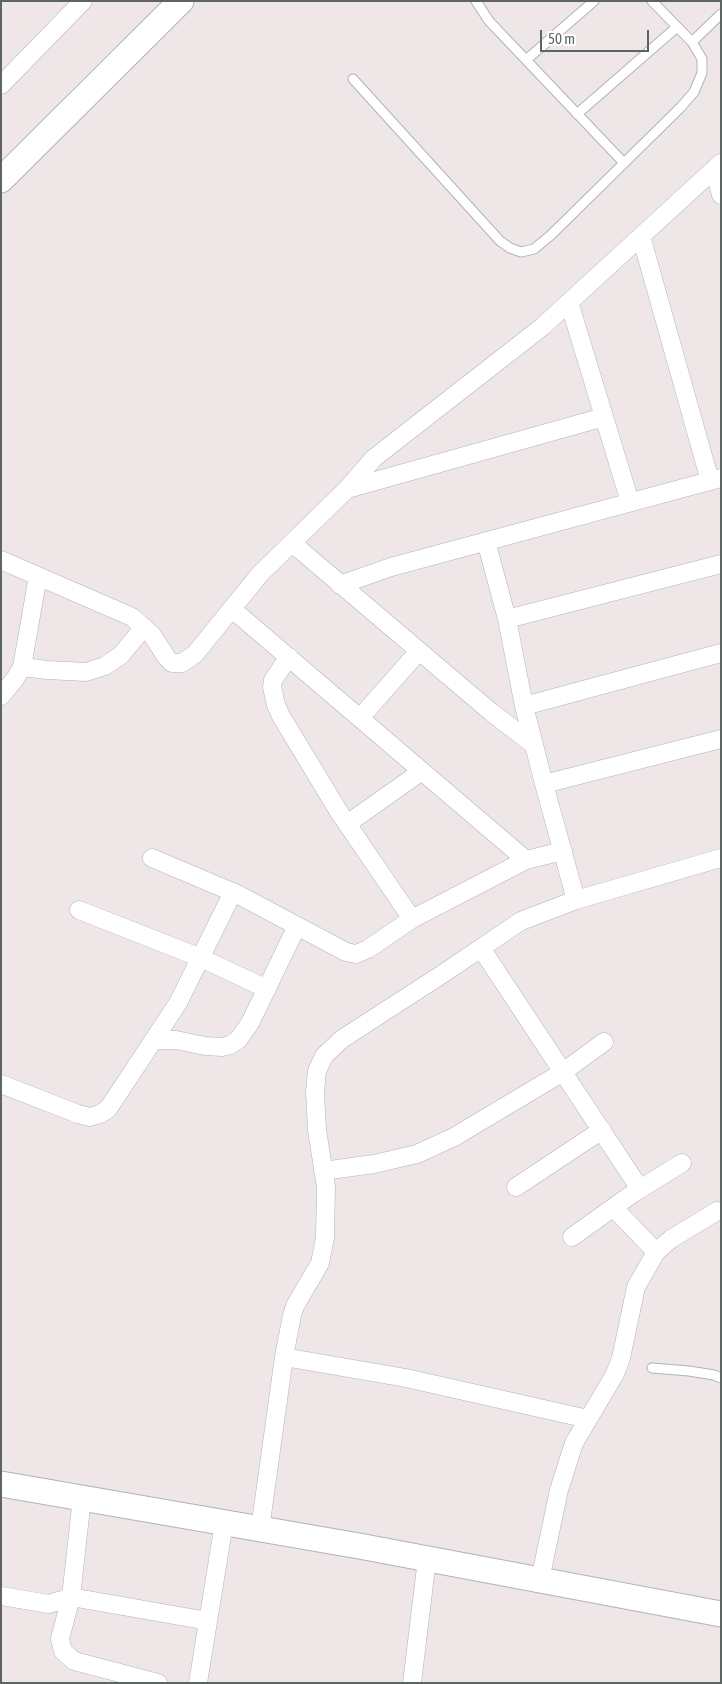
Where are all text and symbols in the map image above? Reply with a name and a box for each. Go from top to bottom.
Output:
scale bar [542,20,651,52]
text: 50 m [548,30,575,47]

